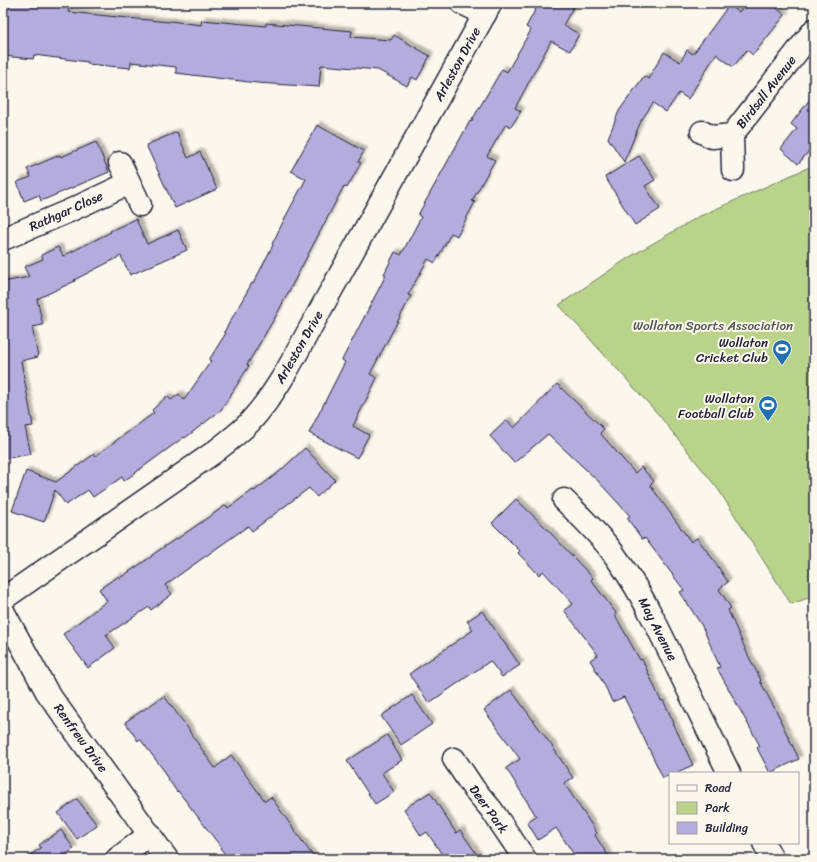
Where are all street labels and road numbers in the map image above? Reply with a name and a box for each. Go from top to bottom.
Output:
street label: Arleston Drive [427,22,487,106]
street label: Birdsall Avenue [730,50,802,134]
street label: Rathgar Close [25,184,107,238]
street label: Arleston Drive [268,306,330,389]
street label: May Avenue [632,593,684,665]
street label: Renfrew Drive [48,698,114,778]
street label: Deer Park [463,779,515,839]

